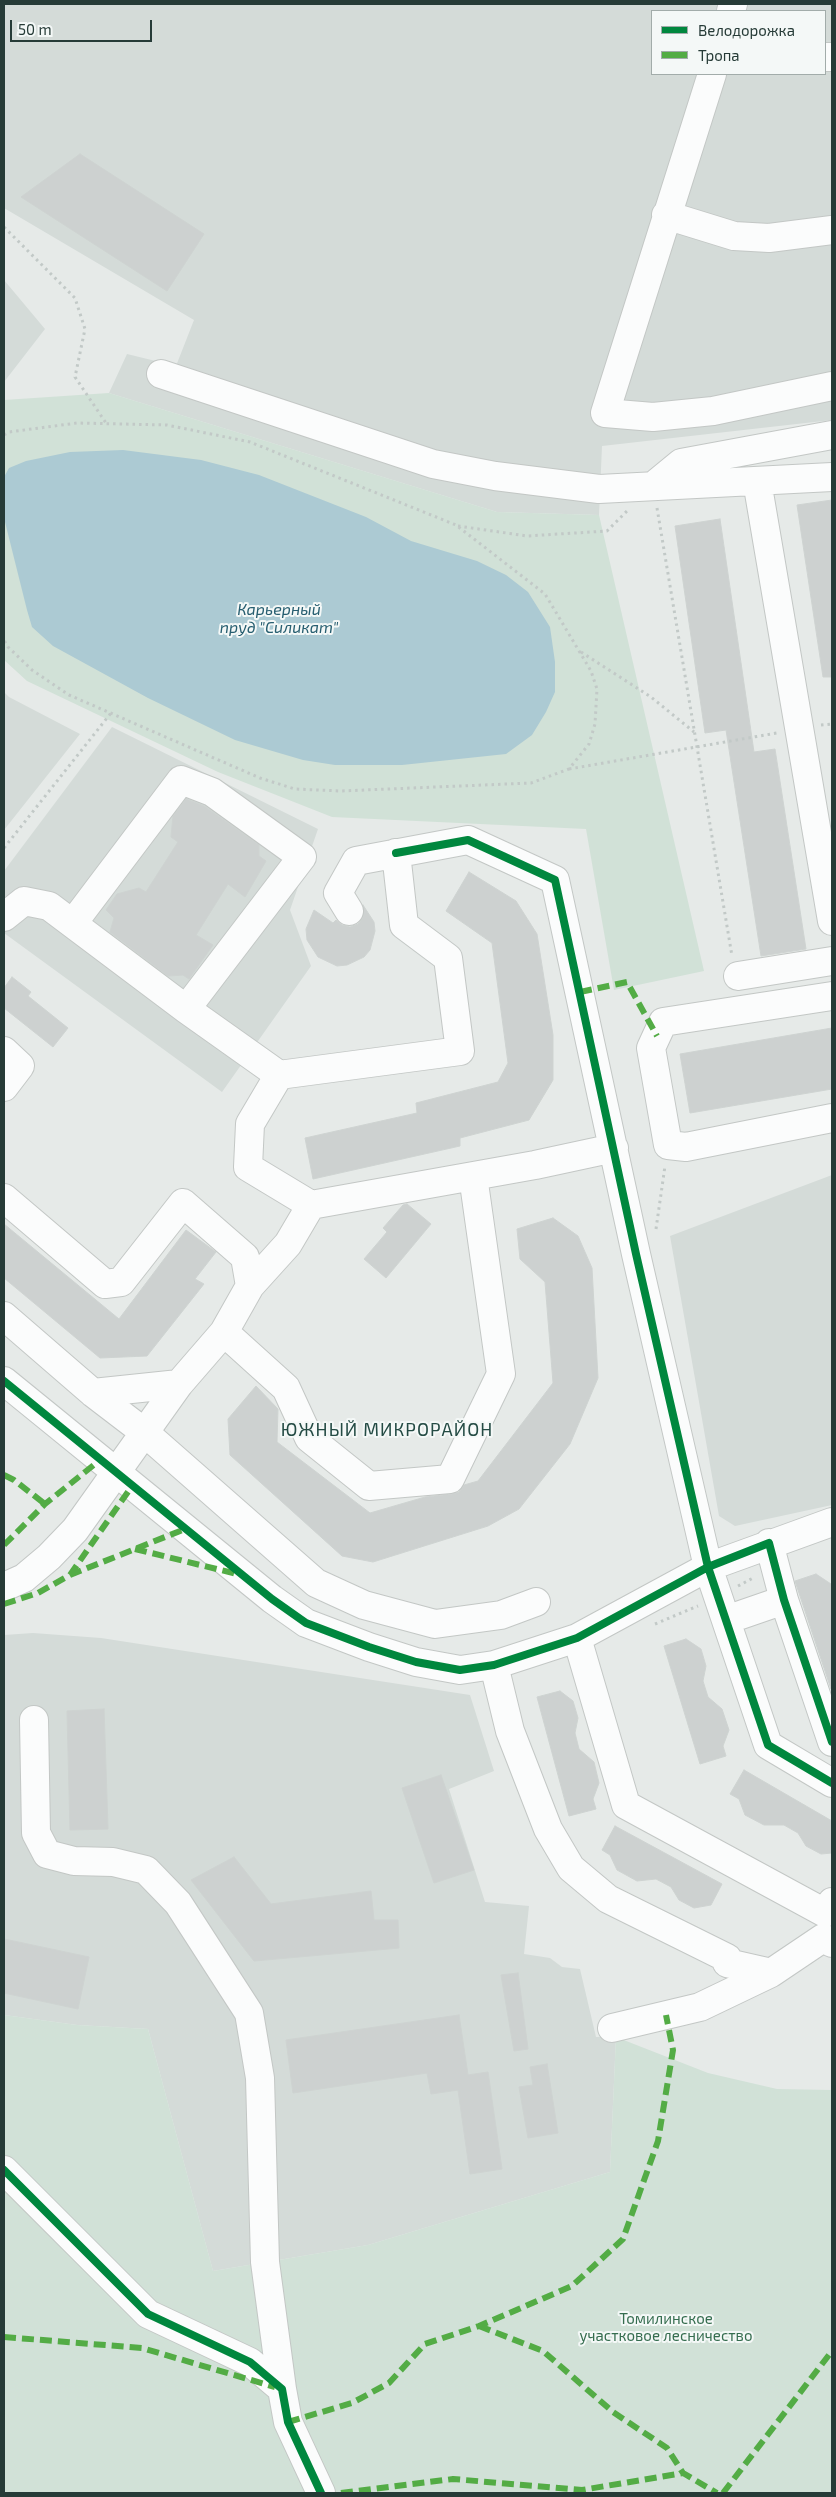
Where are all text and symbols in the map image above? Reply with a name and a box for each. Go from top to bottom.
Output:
scale bar [12,10,155,42]
legend [651,10,826,75]
text: 50 m [18,20,52,38]
text: Велодорожка [698,21,795,39]
text: Тропа [698,46,740,64]
water label: Карьерный пруд "Силикат" [220,600,338,638]
district label: ЮЖНЫЙ МИКРОРАЙОН [279,1419,495,1441]
park label: Томилинское участковое лесничество [580,2310,752,2345]

